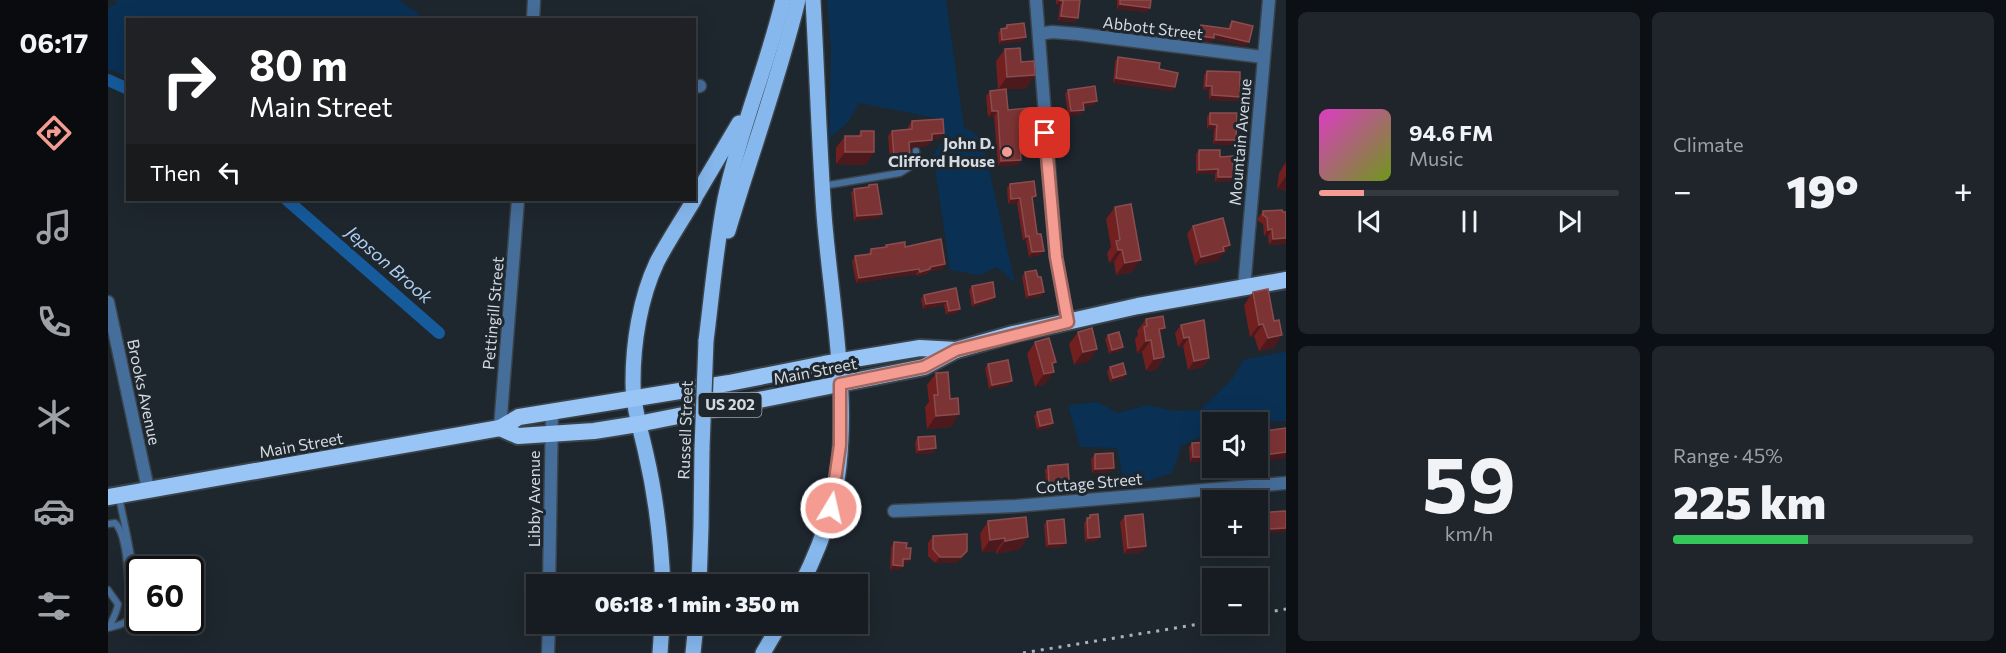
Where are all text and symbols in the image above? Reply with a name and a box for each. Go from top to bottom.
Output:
street label: Abbott Street [1102,12,1205,43]
text: 06:17 [20,26,88,59]
text: 80 m [249,38,348,90]
icon: right [150,42,228,120]
street label: Mountain Avenue [1224,78,1255,206]
text: Main Street [249,90,393,123]
pin [1019,107,1070,158]
icon: directions [33,112,75,154]
icon: arrive [1028,116,1061,149]
text: 94.6 FM [1409,119,1493,146]
text: Climate [1673,132,1743,156]
place label: John D. Clifford House [888,133,995,170]
marker: John D. Clifford House [1000,145,1014,159]
text: Music [1409,146,1463,170]
icon: left [213,156,246,189]
text: Then [150,159,201,186]
text: 19° [1787,162,1859,217]
text: − [1673,169,1692,210]
text: + [1954,169,1973,210]
icon: previous [1353,205,1386,238]
icon: pause [1453,205,1486,238]
icon: next [1553,205,1586,238]
icon: music [33,206,75,248]
water label: Jepson Brook [340,219,438,309]
street label: Pettingill Street [478,255,507,370]
icon: phone [33,301,75,343]
street label: Brooks Avenue [124,337,165,447]
street label: Main Street [771,353,859,388]
street label: Russell Street [673,380,696,480]
road number: US 202 [698,393,762,417]
icon: climate [33,396,75,438]
map controls [1202,412,1268,634]
button: sound [1202,412,1268,478]
street label: Main Street [257,428,345,461]
text: 59 [1422,434,1516,529]
text: Range · 45% [1673,443,1783,467]
street label: Libby Avenue [524,451,543,547]
street label: Cottage Street [1035,468,1144,497]
text: 225 km [1673,473,1826,528]
position arrow [799,476,863,540]
icon: car [33,490,75,532]
button: + [1202,490,1268,556]
text: km/h [1445,521,1493,545]
speed limit sign: 60 [126,556,204,634]
button: − [1202,568,1268,634]
icon: filters [33,585,75,627]
text: 06:18 · 1 min · 350 m [595,590,799,617]

